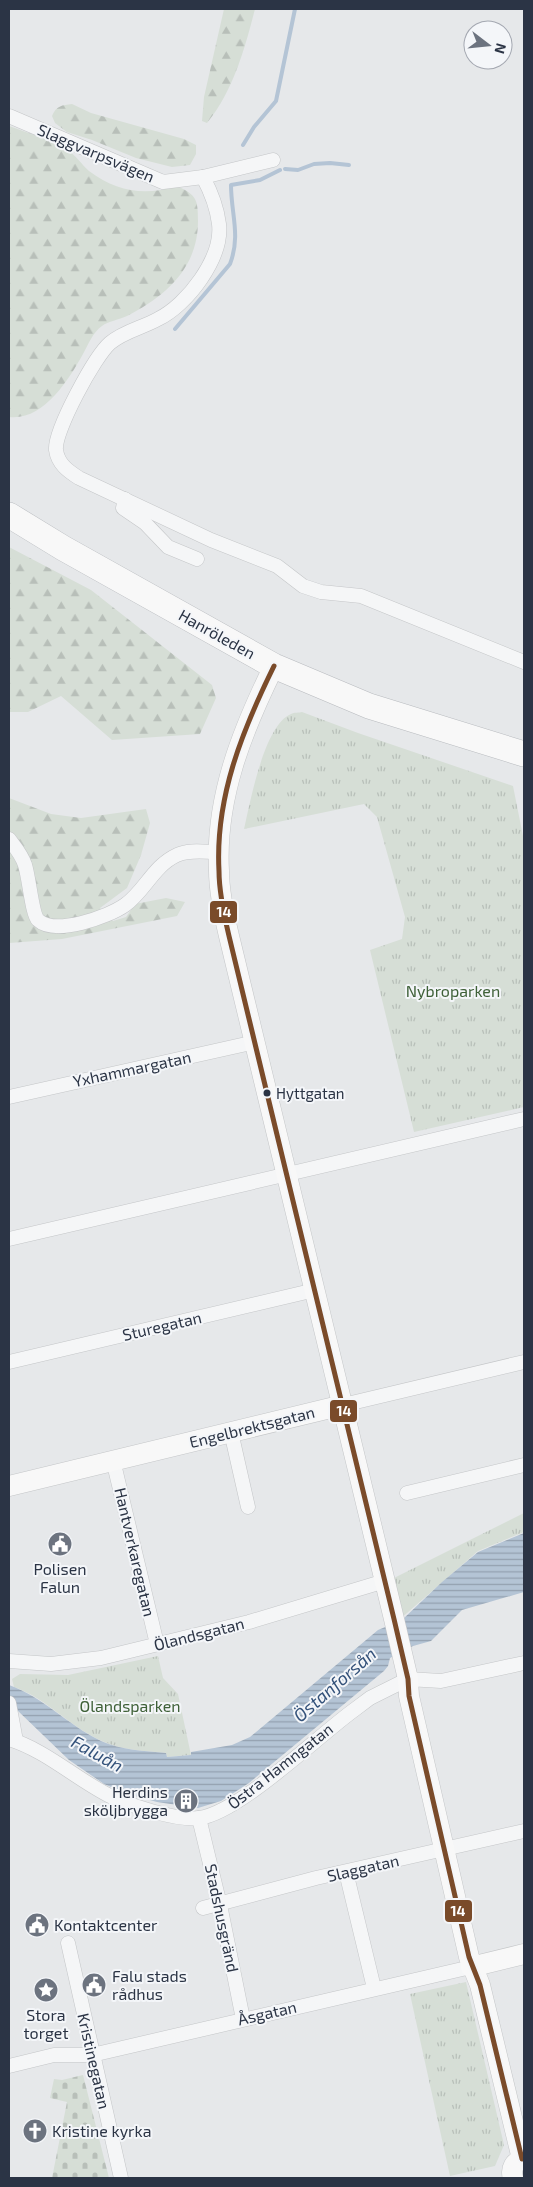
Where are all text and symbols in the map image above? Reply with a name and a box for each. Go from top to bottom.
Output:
north arrow [463,20,513,70]
text: N [491,42,511,56]
street label: Slaggvarpsvägen [35,119,158,186]
street label: Hanröleden [176,605,259,662]
line badge: 14 [209,900,238,924]
text: 14 [217,903,232,920]
park label: Nybroparken [406,981,500,1000]
street label: Yxhammargatan [71,1047,193,1090]
place label: Hyttgatan [276,1084,345,1102]
marker: Hyttgatan [262,1088,272,1098]
street label: Sturegatan [120,1307,203,1344]
line badge: 14 [329,1399,358,1423]
street label: Engelbrektsgatan [187,1402,317,1451]
text: 14 [337,1402,352,1419]
street label: Hantverkaregatan [111,1486,160,1618]
public building icon: Polisen Falun [47,1531,73,1557]
place label: Polisen Falun [33,1559,87,1596]
street label: Ölandsgatan [152,1613,246,1654]
water label: Östanforsån [288,1642,380,1726]
park label: Ölandsparken [79,1696,181,1715]
street label: Östra Hamngatan [223,1719,336,1813]
water label: Faluån [68,1730,127,1776]
place label: Herdins sköljbrygga [84,1782,168,1820]
building icon: Herdins sköljbrygga [173,1788,199,1814]
street label: Slaggatan [325,1850,401,1885]
street label: Stadshusgränd [202,1862,243,1974]
line badge: 14 [444,1899,473,1923]
text: 14 [451,1902,466,1919]
public building icon: Kontaktcenter [24,1912,50,1938]
place label: Kontaktcenter [54,1915,158,1934]
place label: Falu stads rådhus [112,1966,187,2003]
public building icon: Falu stads rådhus [81,1972,107,1998]
place icon: Stora torget [33,1977,59,2003]
street label: Åsgatan [236,1997,298,2029]
place label: Stora torget [23,2005,69,2042]
street label: Kristinegatan [74,2011,115,2111]
church icon: Kristine kyrka [22,2118,48,2144]
place label: Kristine kyrka [52,2121,151,2140]

